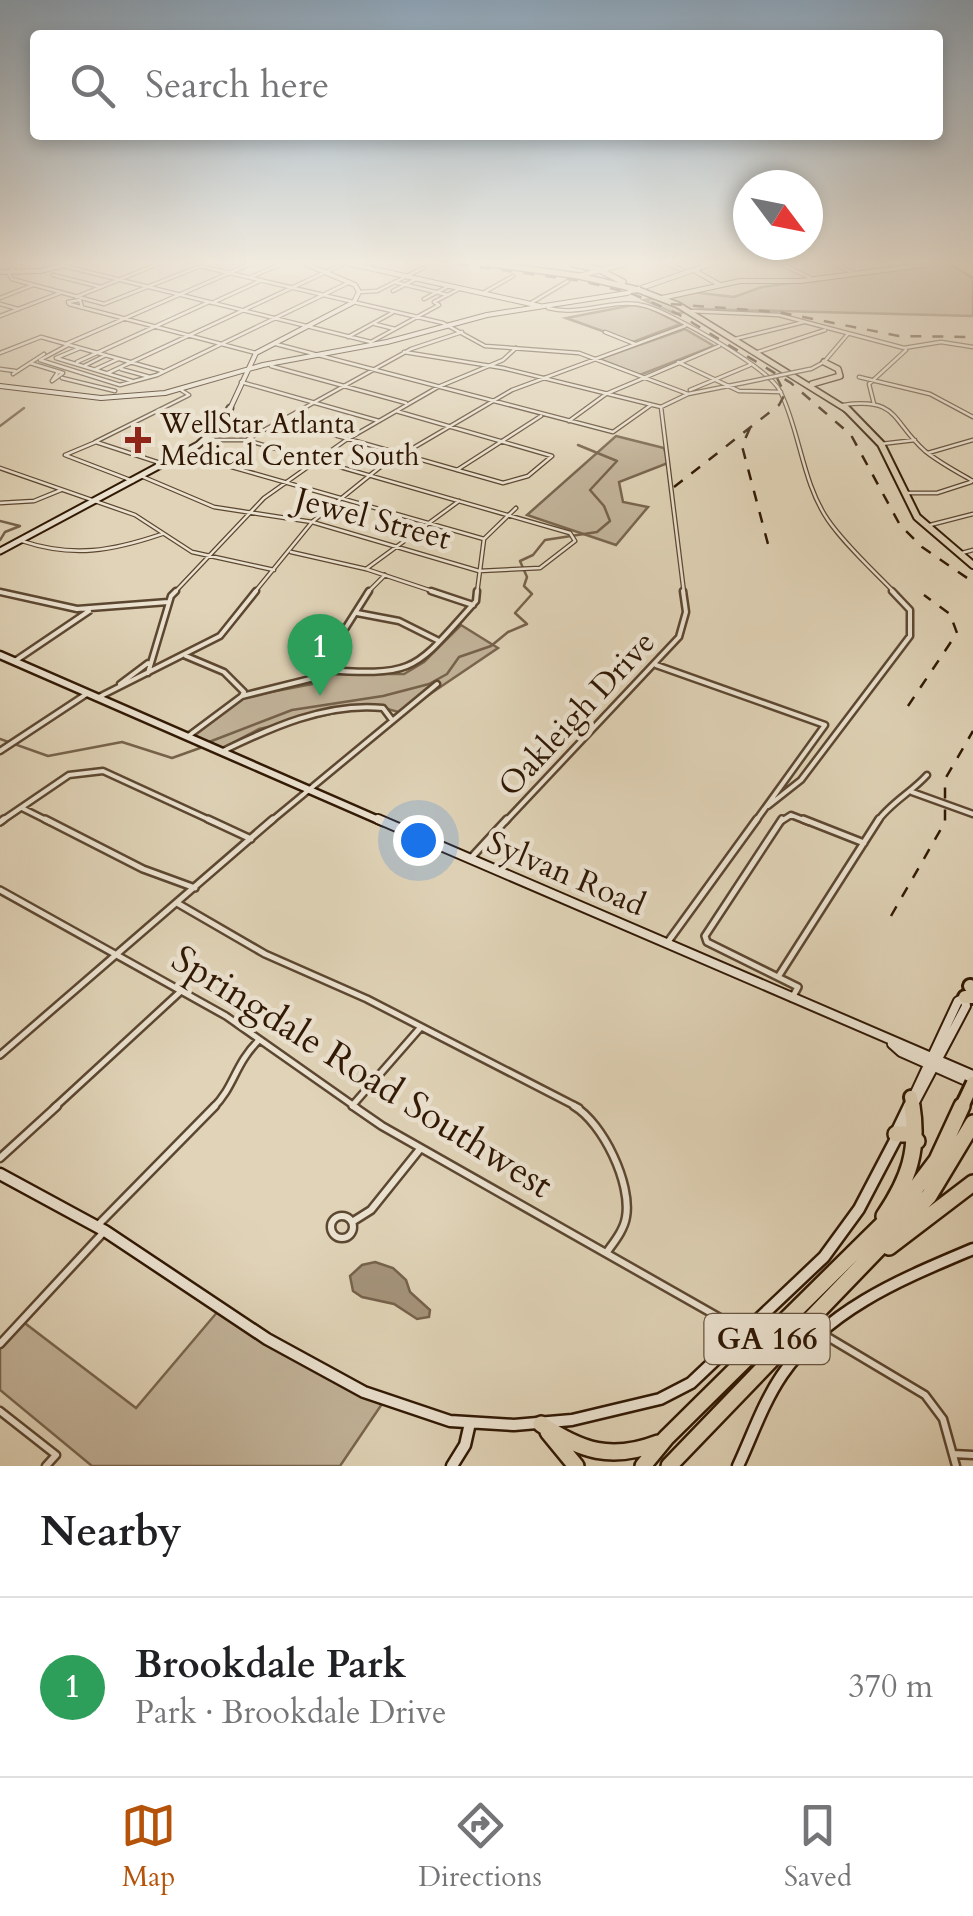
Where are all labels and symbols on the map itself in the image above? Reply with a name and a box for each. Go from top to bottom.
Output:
north arrow [733,170,823,260]
place label: WellStar Atlanta Medical Center South [159,405,419,475]
marker: WellStar Atlanta Medical Center South [125,427,151,453]
street label: Jewel Street [287,476,456,561]
pin: 1 [288,614,352,696]
street label: Oakleigh Drive [489,622,665,806]
your location [393,815,444,866]
street label: Sylvan Road [480,821,652,927]
street label: Springdale Road Southwest [162,933,562,1211]
road number: GA 166 [704,1314,830,1364]

